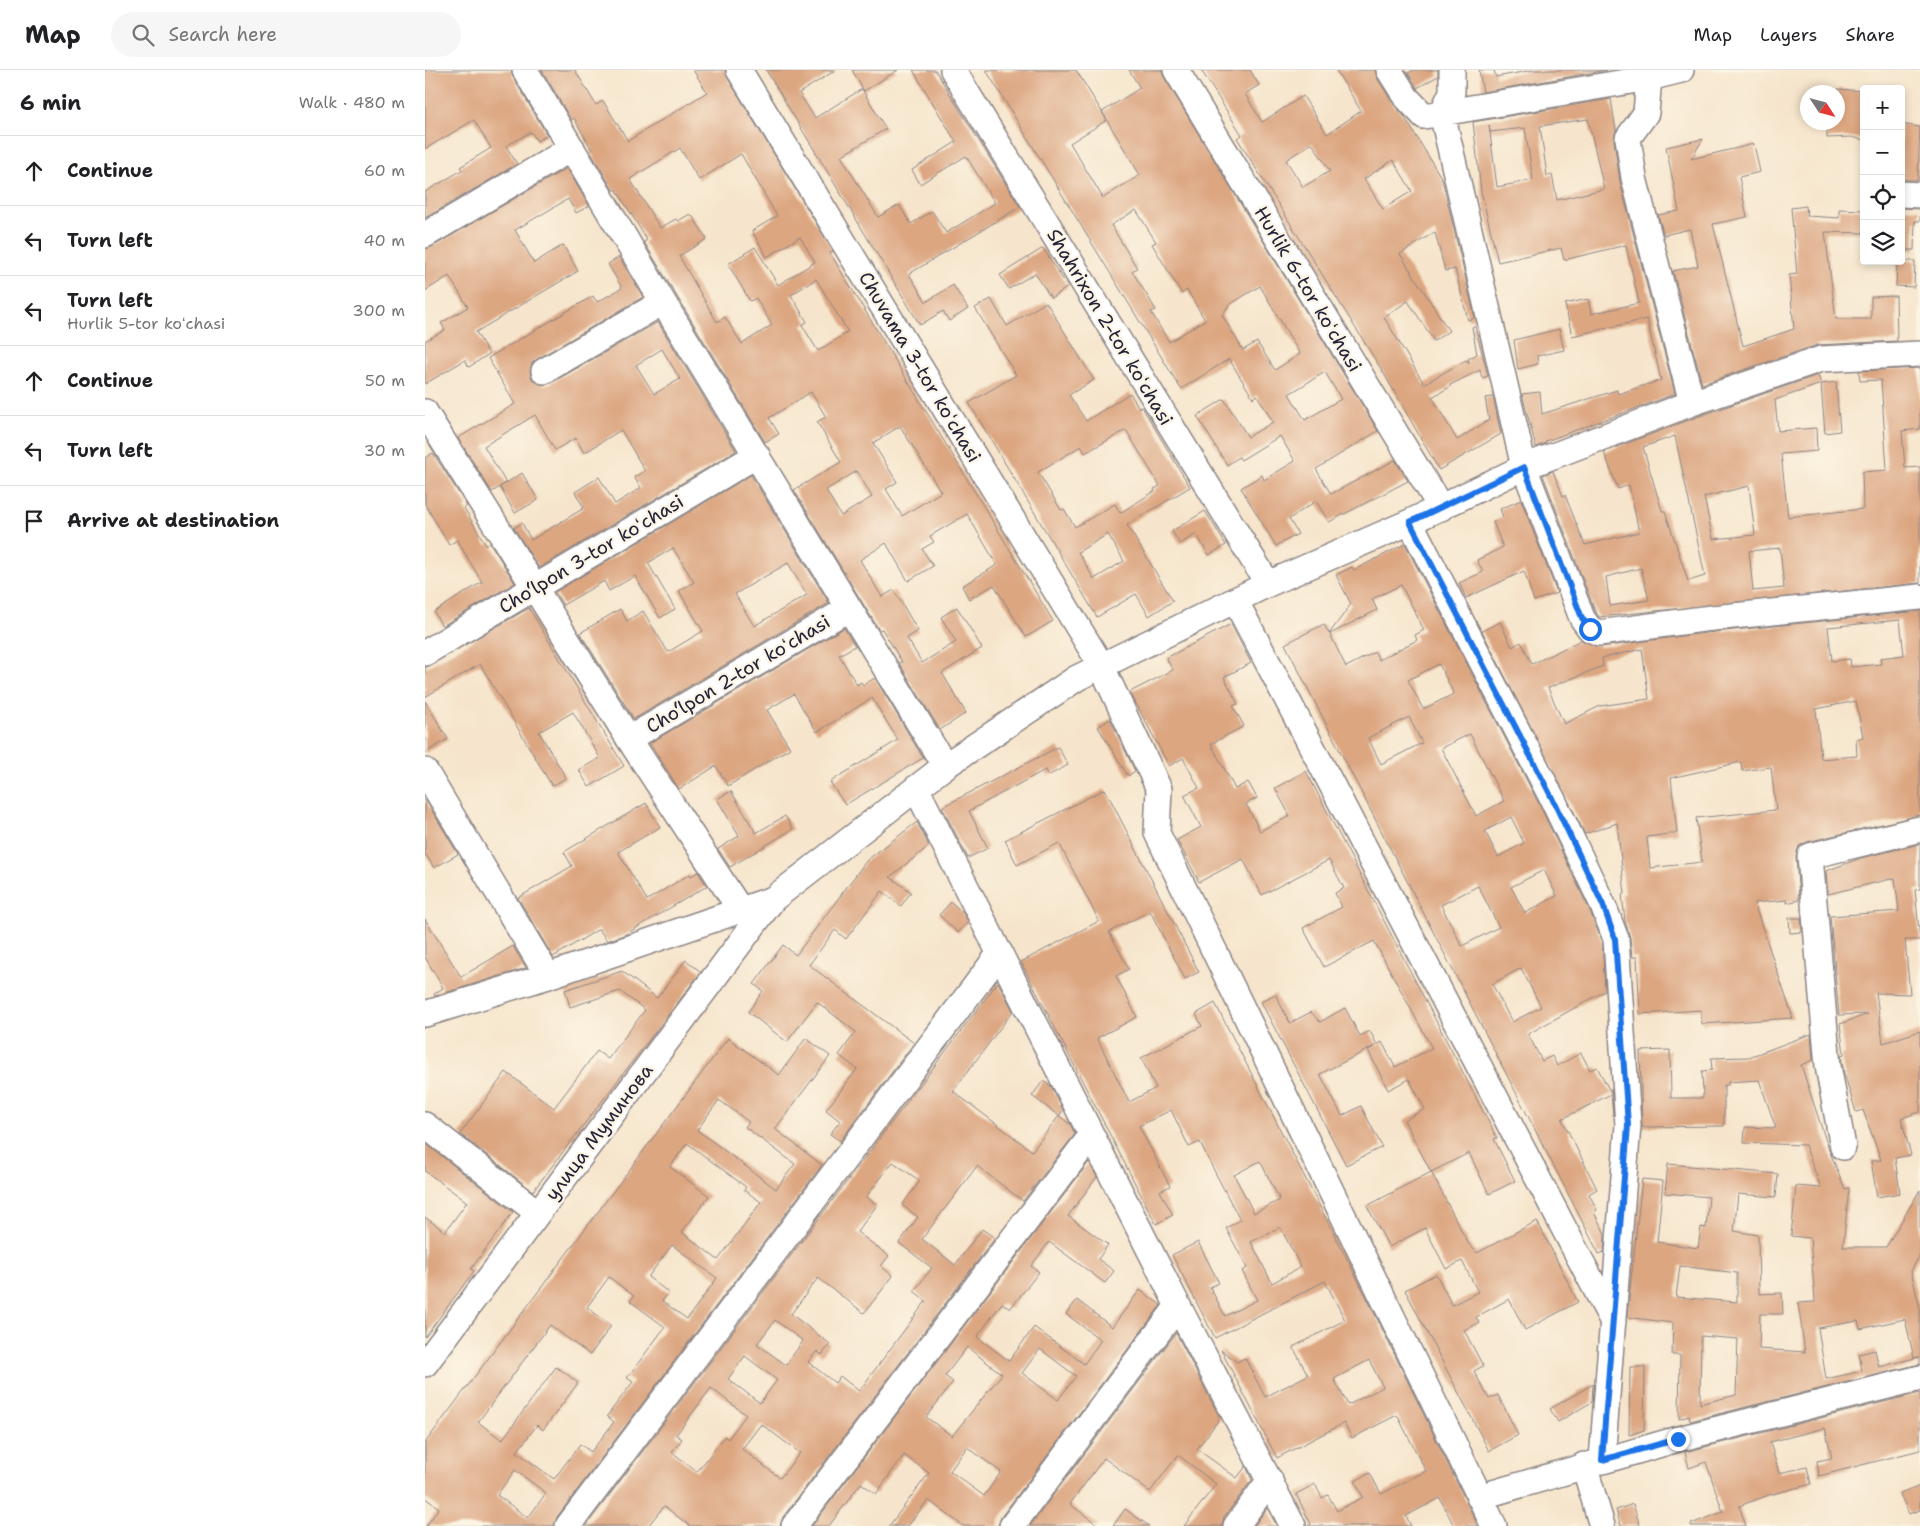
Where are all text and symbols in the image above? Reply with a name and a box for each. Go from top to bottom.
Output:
search box [111,12,461,57]
text: Map [25,19,81,51]
icon: search [129,21,157,49]
text: Search here [169,22,277,47]
text: Map [1694,23,1732,47]
text: Layers [1760,23,1817,47]
text: Share [1845,23,1895,47]
north arrow [1800,85,1845,130]
map controls [1860,85,1905,265]
button: + [1860,85,1905,130]
text: 6 min [20,89,81,117]
text: Walk · 480 m [299,92,405,113]
button: − [1860,130,1905,175]
icon: ahead [20,157,48,185]
text: Continue [67,158,153,183]
text: 60 m [364,160,405,181]
button: locate [1860,175,1905,220]
street label: Hurlik 6-tor koʻchasi [1249,201,1367,377]
button: layers [1860,220,1905,265]
street label: Shahrixon 2-tor koʻchasi [1041,224,1179,430]
icon: left [20,227,48,255]
text: Turn left [67,228,153,253]
text: 40 m [363,230,405,251]
street label: Chuvama 3-tor koʻchasi [853,267,987,467]
text: Turn left [67,288,153,313]
icon: left [20,297,48,325]
text: 300 m [353,300,405,321]
text: Hurlik 5-tor koʻchasi [67,313,225,334]
icon: ahead [20,367,48,395]
text: Continue [67,368,153,393]
text: 50 m [365,370,405,391]
icon: left [20,437,48,465]
text: Turn left [67,438,153,463]
text: 30 m [364,440,405,461]
street label: Cho‘lpon 3-tor koʻchasi [494,489,688,619]
icon: arrive [20,507,48,535]
text: Arrive at destination [67,508,279,533]
street label: Cho‘lpon 2-tor koʻchasi [641,609,835,739]
route start [1579,618,1602,641]
street label: улица Муминова [539,1058,659,1205]
route end [1667,1428,1690,1451]

